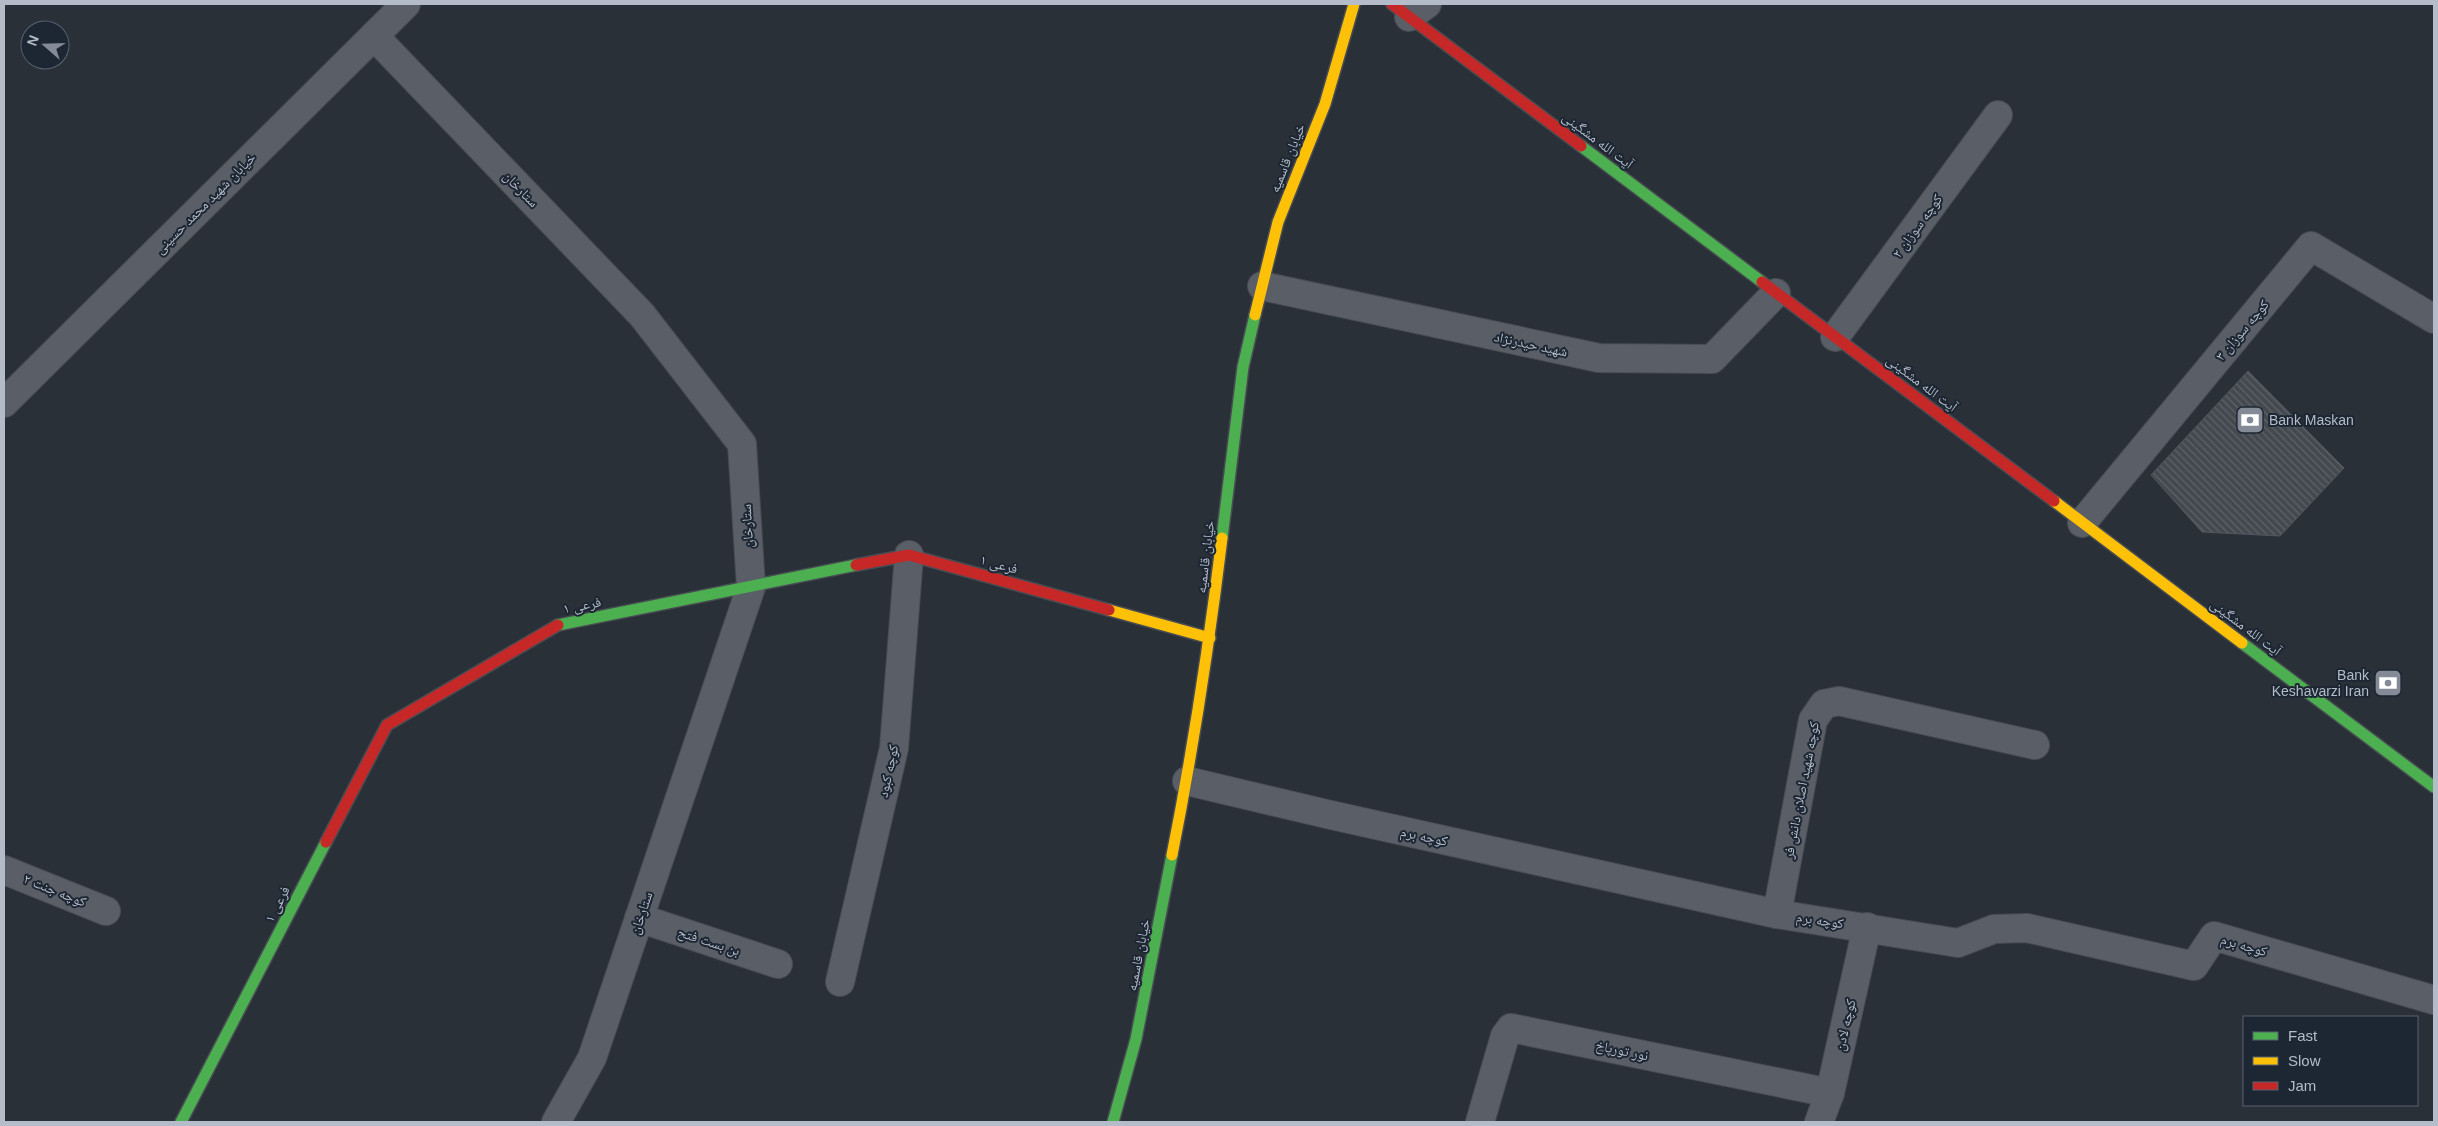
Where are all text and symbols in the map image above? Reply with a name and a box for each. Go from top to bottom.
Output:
north arrow [20,20,70,70]
text: N [24,33,42,48]
street label: آیت الله مشگینی [1559,108,1637,173]
street label: خیابان قاسمیه [1266,121,1309,195]
street label: خیابان شهید محمد حسینی [151,149,260,257]
street label: ستارخان [499,168,542,211]
street label: کوچه سوزان ۲ [1889,191,1946,261]
street label: کوچه سوزان ۳ [2212,296,2273,364]
street label: شهید حیدرنژاد [1493,328,1569,361]
street label: آیت الله مشگینی [1883,351,1961,416]
bank icon: Bank Maskan [2235,405,2265,435]
place label: Bank Maskan [2269,412,2354,428]
street label: ستارخان [738,504,757,548]
street label: خیابان قاسمیه [1193,520,1218,594]
street label: فرعی ۱ [978,551,1020,578]
street label: فرعی ۱ [562,593,603,618]
street label: آیت الله مشگینی [2207,595,2285,660]
place label: Bank Keshavarzi Iran [2272,667,2370,699]
bank icon: Bank Keshavarzi Iran [2373,668,2403,698]
street label: کوچه شهید اصلان دانش فر [1780,720,1823,861]
street label: کوچه کبود [875,743,902,799]
street label: کوچه برم [1399,823,1449,851]
street label: کوچه جنت ۲ [21,870,89,911]
street label: فرعی ۱ [261,883,294,925]
street label: ستارخان [626,890,657,937]
street label: کوچه برم [1795,909,1845,933]
street label: خیابان قاسمیه [1123,918,1154,992]
street label: بن بست فتح [675,923,742,961]
street label: کوچه برم [2218,931,2269,961]
street label: کوچه لادن [1831,997,1860,1053]
legend [2243,1016,2418,1106]
text: Fast [2288,1027,2318,1044]
street label: نور تورپاخ [1594,1037,1650,1065]
text: Slow [2288,1052,2321,1069]
text: Jam [2288,1077,2316,1094]

